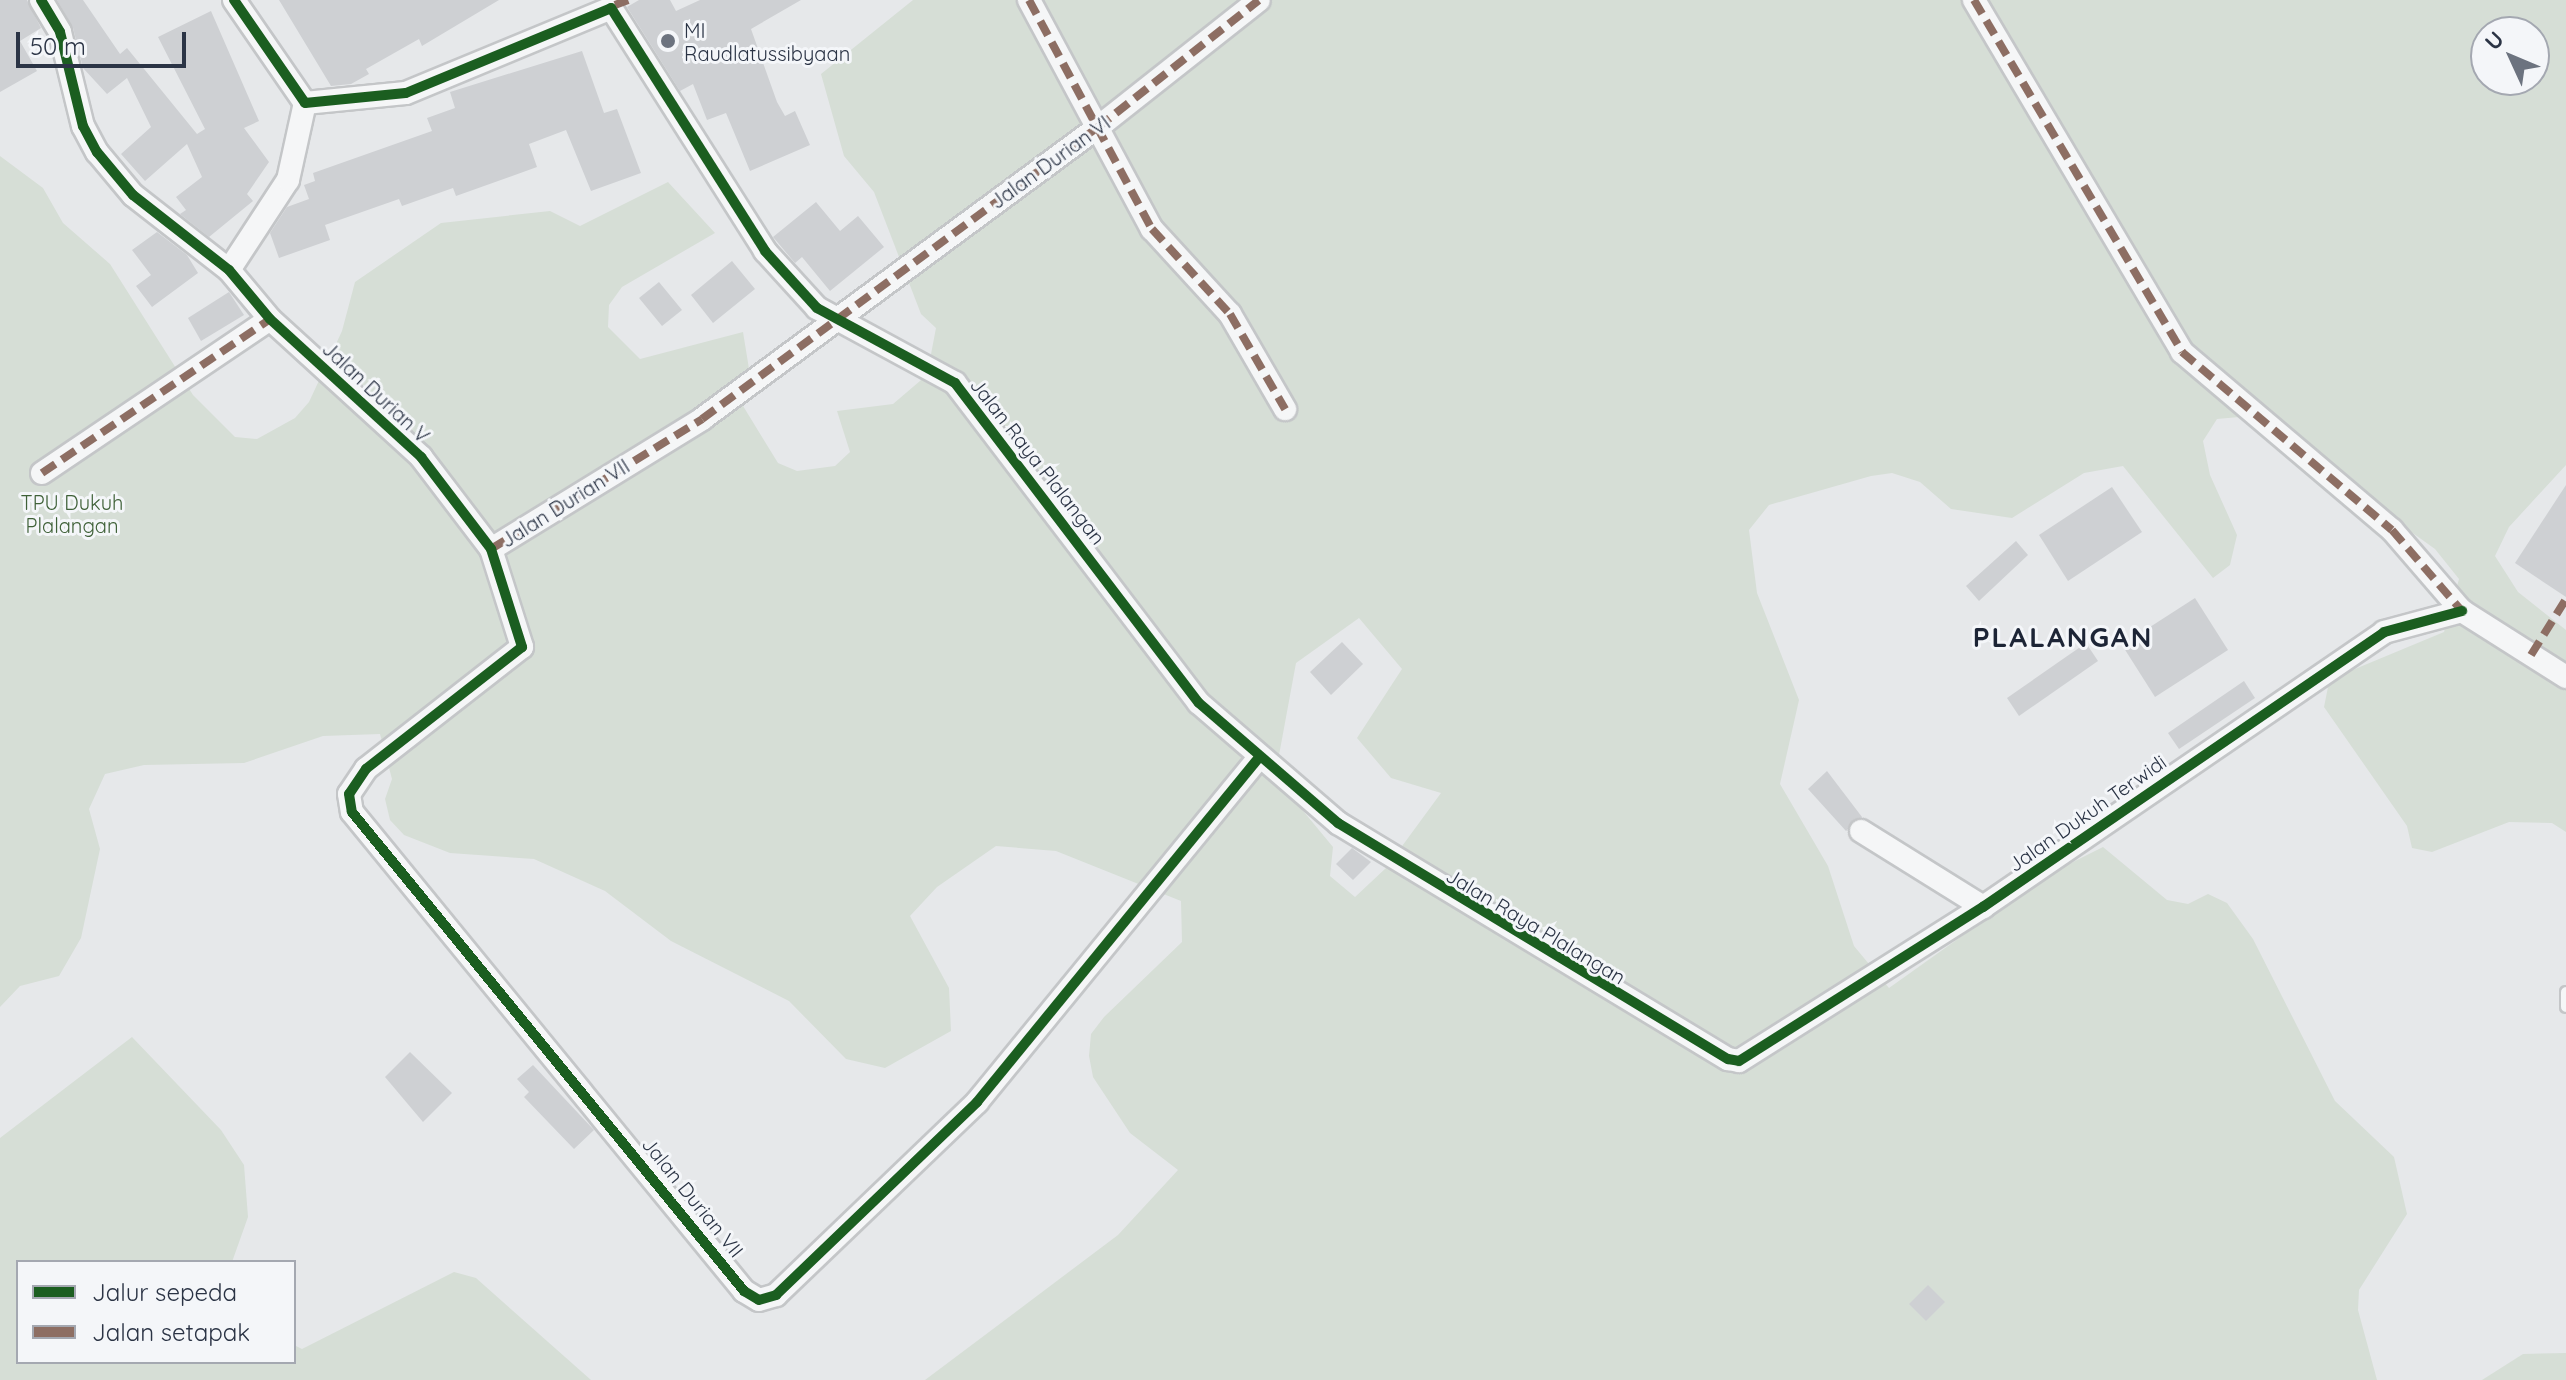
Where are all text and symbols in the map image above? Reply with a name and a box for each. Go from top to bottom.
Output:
scale bar [20,16,190,66]
north arrow [2470,16,2550,96]
place label: MI Raudlatussibyaan [684,18,850,65]
text: U [2479,25,2510,56]
text: 50 m [30,31,86,61]
marker: MI Raudlatussibyaan [659,32,677,50]
street label: Jalan Durian VI [985,110,1115,214]
street label: Jalan Durian V [318,336,434,448]
street label: Jalan Raya Plalangan [965,373,1111,549]
street label: Jalan Durian VII [496,454,634,552]
park label: TPU Dukuh Plalangan [21,490,123,537]
district label: PLALANGAN [1973,620,2153,654]
street label: Jalan Dukuh Terwidi [2003,749,2171,877]
street label: Jalan Raya Plalangan [1442,863,1630,989]
street label: Jalan Durian VII [637,1132,749,1262]
legend [16,1260,296,1364]
text: Jalur sepeda [92,1277,237,1307]
text: Jalan setapak [92,1317,250,1347]

